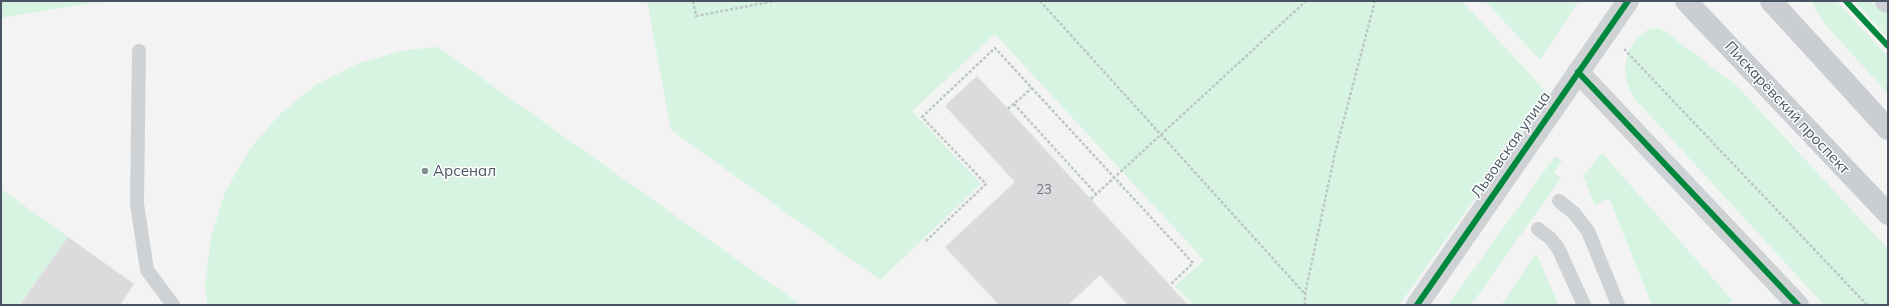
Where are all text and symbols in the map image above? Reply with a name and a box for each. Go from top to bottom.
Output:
street label: Пискарёвский проспект [1721,38,1853,178]
street label: Львовская улица [1468,88,1554,202]
place label: Арсенал [433,162,496,180]
marker: Арсенал [420,166,430,176]
house number: 23 [1036,182,1052,198]

